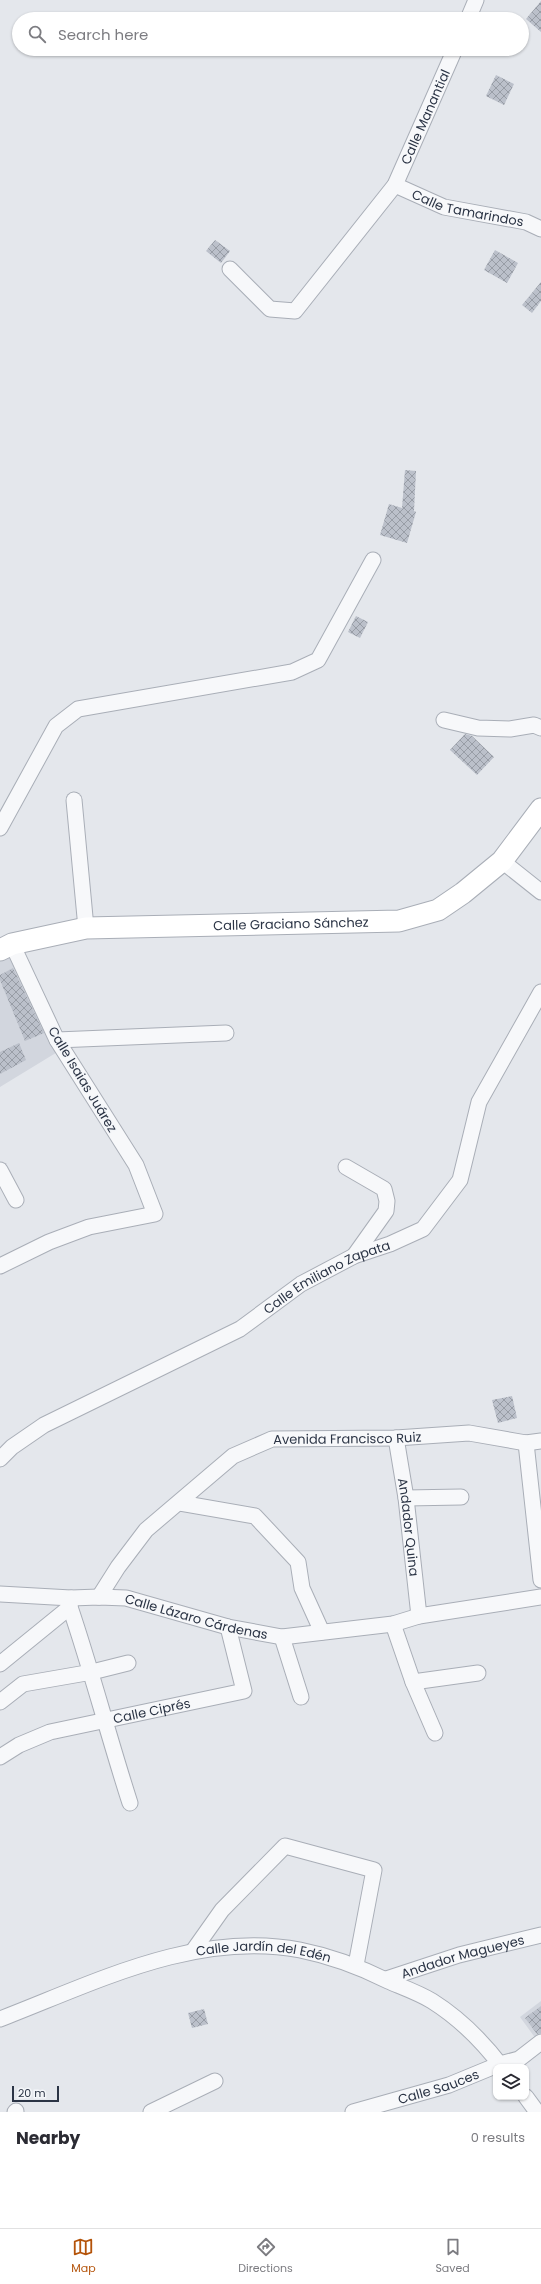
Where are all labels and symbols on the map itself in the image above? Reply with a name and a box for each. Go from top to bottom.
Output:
street label: Calle Manantial [396,66,455,168]
street label: Calle Tamarindos [409,185,525,231]
street label: Calle Graciano Sánchez [213,913,369,935]
street label: Calle Isaias Juárez [43,1023,122,1136]
street label: Calle Emiliano Zapata [259,1236,393,1319]
street label: Avenida Francisco Ruiz [273,1427,422,1449]
street label: Andador Quina [393,1476,424,1577]
street label: Calle Lázaro Cárdenas [123,1589,270,1644]
street label: Calle Ciprés [111,1694,192,1728]
street label: Andador Magueyes [399,1930,527,1983]
street label: Calle Jardín del Edén [194,1937,333,1967]
street label: Calle Sauces [396,2065,482,2109]
scale bar [12,2084,59,2103]

